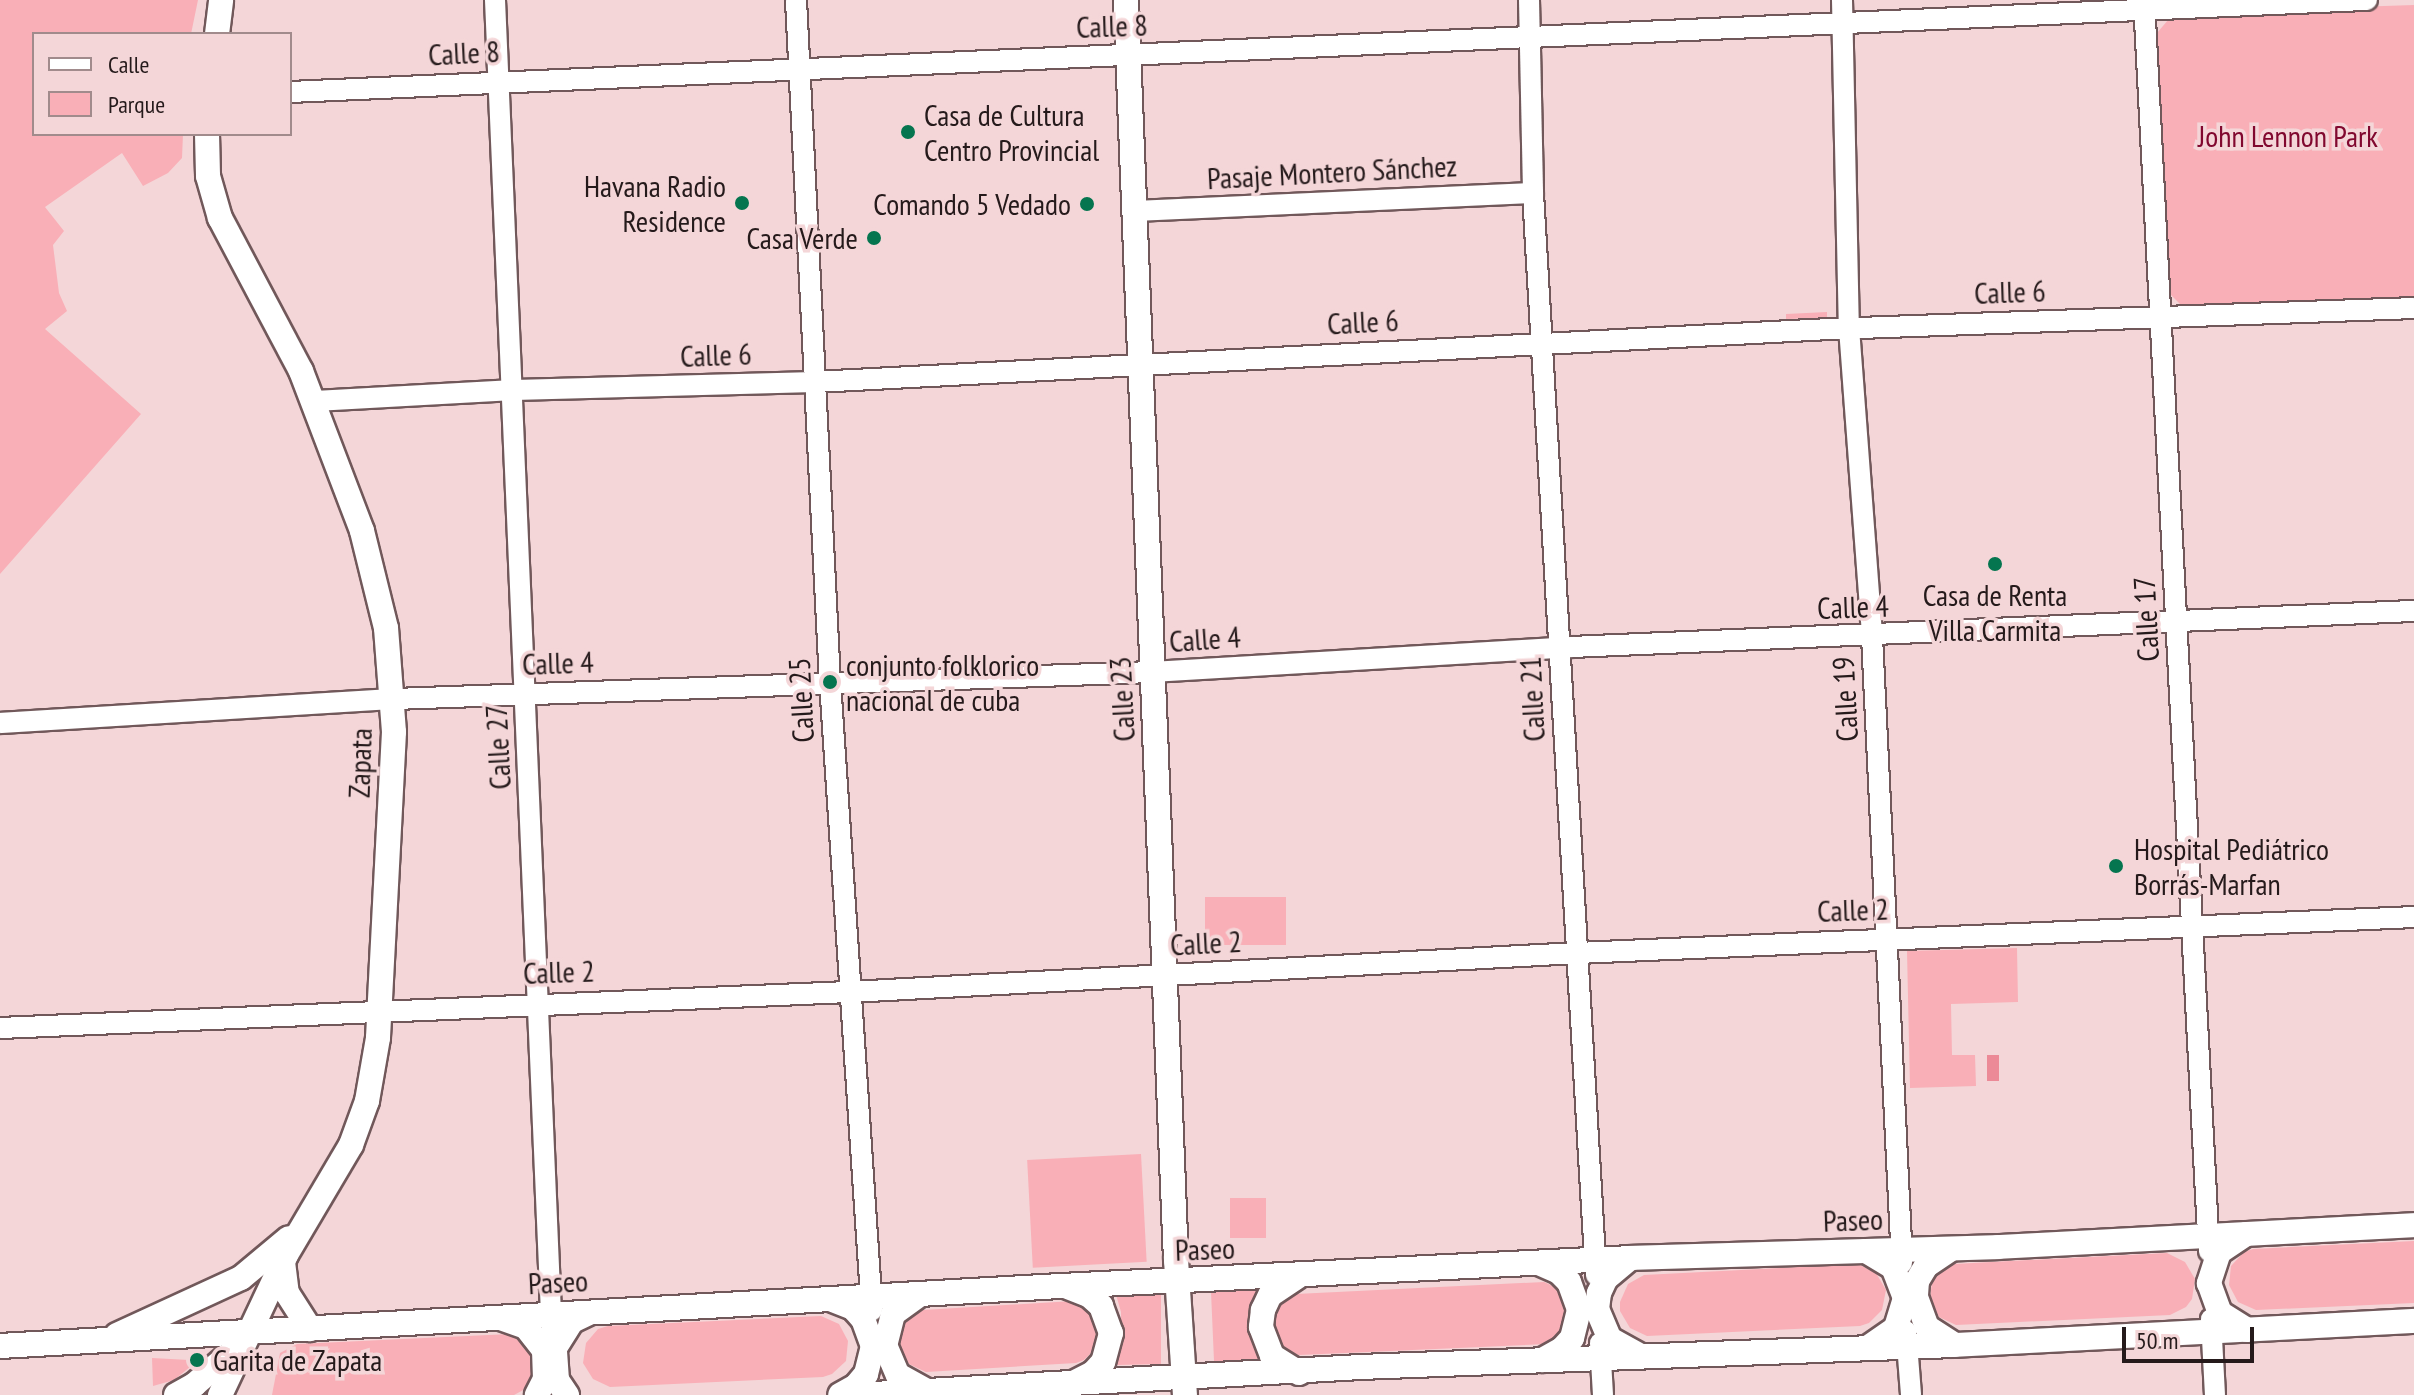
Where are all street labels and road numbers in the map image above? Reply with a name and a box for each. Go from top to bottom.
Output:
street label: Calle 8 [1076,7,1148,45]
street label: Calle 8 [427,33,501,73]
street label: Pasaje Montero Sánchez [1206,147,1458,197]
street label: Calle 6 [1974,273,2046,311]
street label: Calle 6 [1326,302,1400,342]
street label: Calle 6 [680,336,752,374]
street label: Calle 17 [2126,576,2166,662]
street label: Calle 4 [1817,588,1889,626]
street label: Calle 4 [1168,619,1242,659]
street label: Calle 4 [522,644,594,682]
street label: Calle 23 [1102,656,1142,742]
street label: Calle 21 [1512,656,1552,742]
street label: Calle 19 [1825,656,1865,742]
street label: Calle 25 [781,657,821,743]
street label: Calle 27 [478,704,518,790]
street label: Zapata [341,727,379,799]
street label: Calle 2 [1817,891,1889,929]
street label: Calle 2 [1169,923,1243,963]
street label: Calle 2 [523,953,595,991]
street label: Paseo [1822,1201,1884,1239]
street label: Paseo [1174,1230,1236,1268]
street label: Paseo [527,1262,589,1302]

